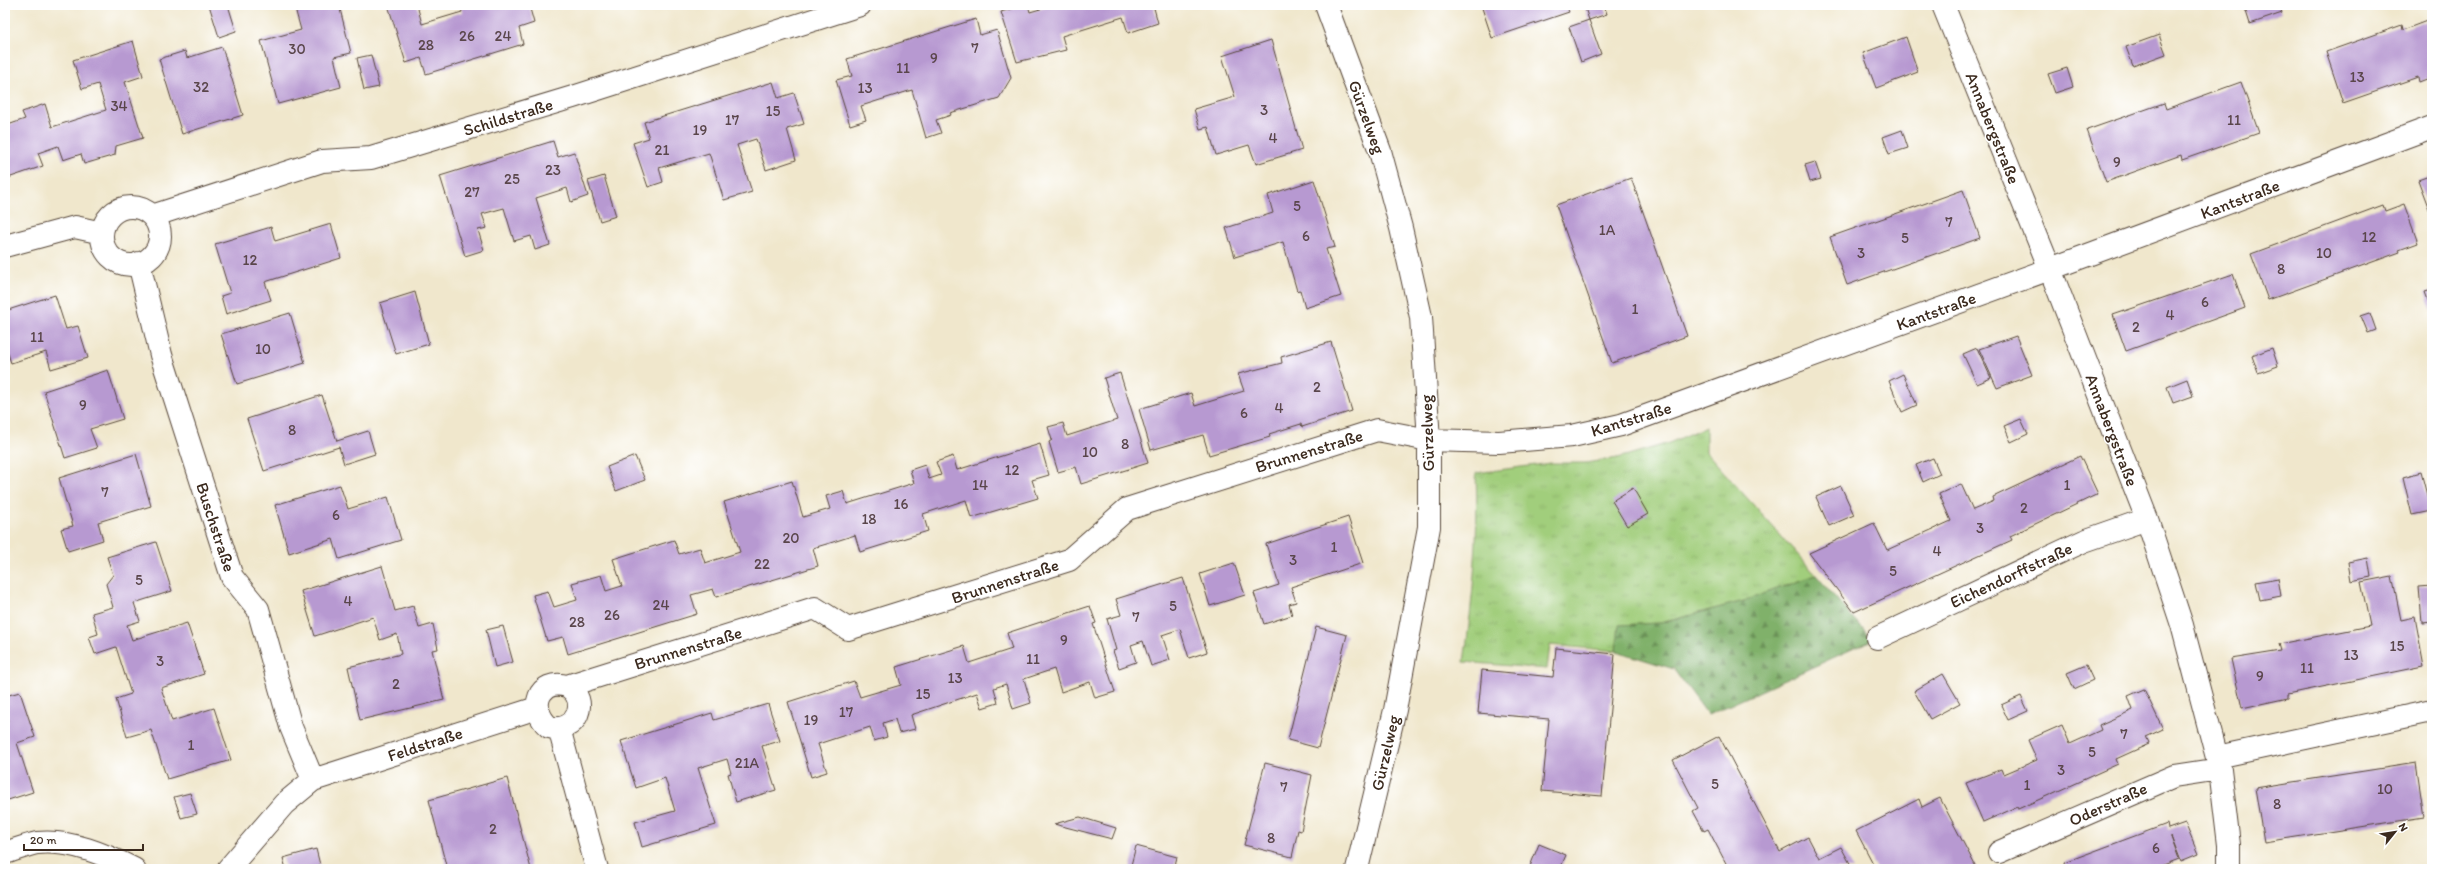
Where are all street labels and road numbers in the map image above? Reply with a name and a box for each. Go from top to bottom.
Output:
street label: Annabergstraße [1962,69,2024,187]
street label: Gürzelweg [1344,77,1390,157]
street label: Schildstraße [461,94,555,140]
street label: Kantstraße [2198,175,2282,223]
street label: Kantstraße [1894,287,1978,335]
street label: Annabergstraße [2081,371,2143,489]
street label: Gürzelweg [1416,394,1438,472]
street label: Kantstraße [1588,397,1674,441]
street label: Brunnenstraße [1253,425,1365,477]
street label: Buschstraße [192,480,240,574]
street label: Eichendorffstraße [1947,538,2075,612]
street label: Brunnenstraße [949,554,1061,608]
street label: Brunnenstraße [632,622,744,674]
street label: Gürzelweg [1367,713,1403,793]
street label: Feldstraße [385,722,465,766]
street label: Oderstraße [2066,778,2150,830]

